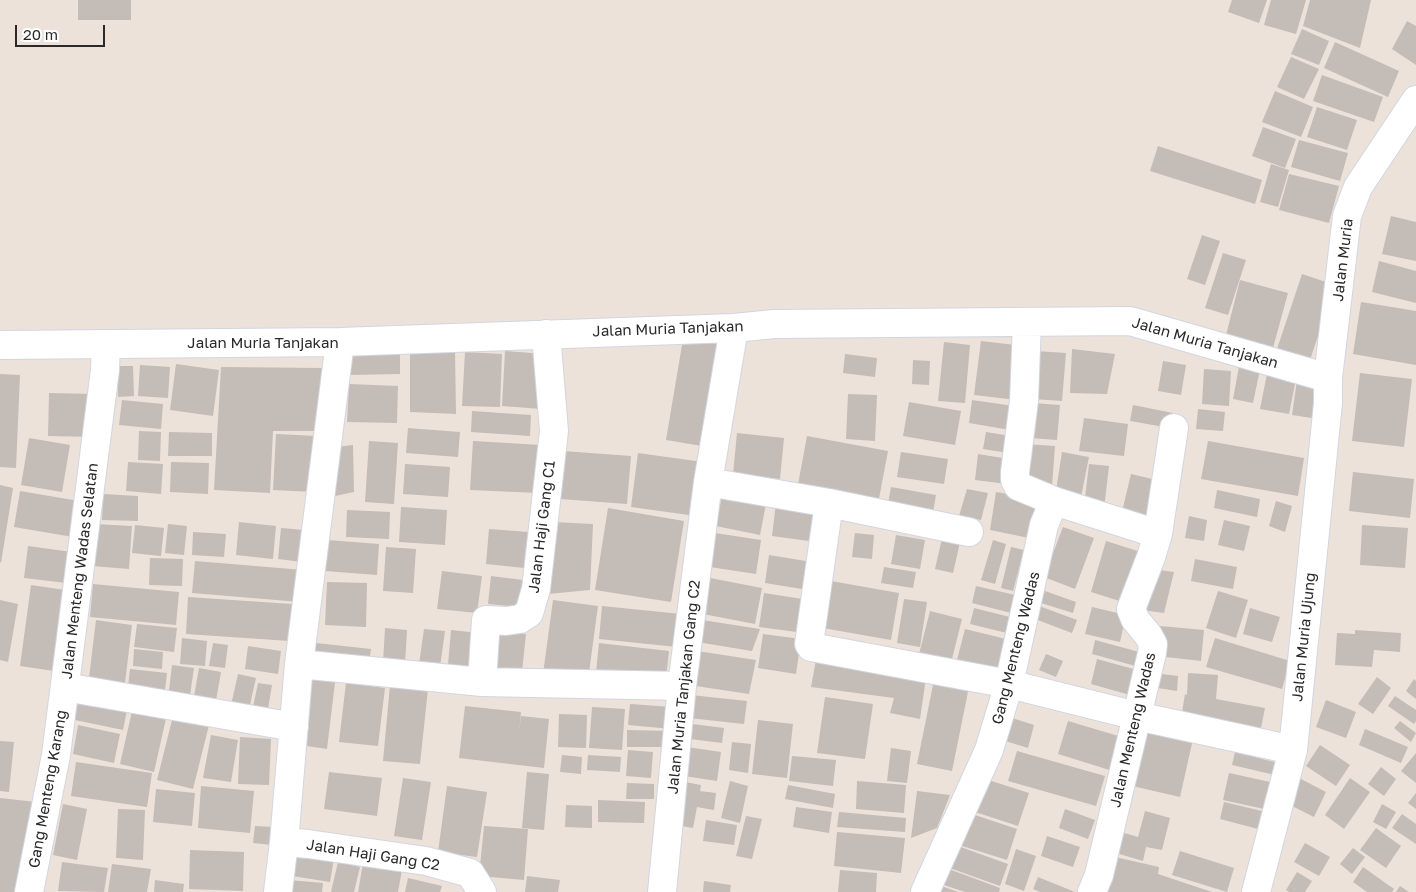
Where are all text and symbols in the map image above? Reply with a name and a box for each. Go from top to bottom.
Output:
scale bar [18,15,108,47]
text: 20 m [23,25,58,43]
street label: Jalan Muria [1329,218,1357,302]
street label: Jalan Muria Tanjakan [1130,313,1280,373]
street label: Jalan Muria Tanjakan [592,317,744,341]
street label: Jalan Muria Tanjakan [187,334,339,352]
street label: Jalan Haji Gang C1 [525,460,559,594]
street label: Jalan Menteng Wadas Selatan [58,462,102,680]
street label: Gang Menteng Wadas [988,570,1044,726]
street label: Jalan Muria Ujung [1288,572,1320,702]
street label: Jalan Muria Tanjakan Gang C2 [664,579,704,795]
street label: Jalan Menteng Wadas [1106,651,1160,809]
street label: Gang Menteng Karang [25,709,71,869]
street label: Jalan Haji Gang C2 [305,836,441,874]

